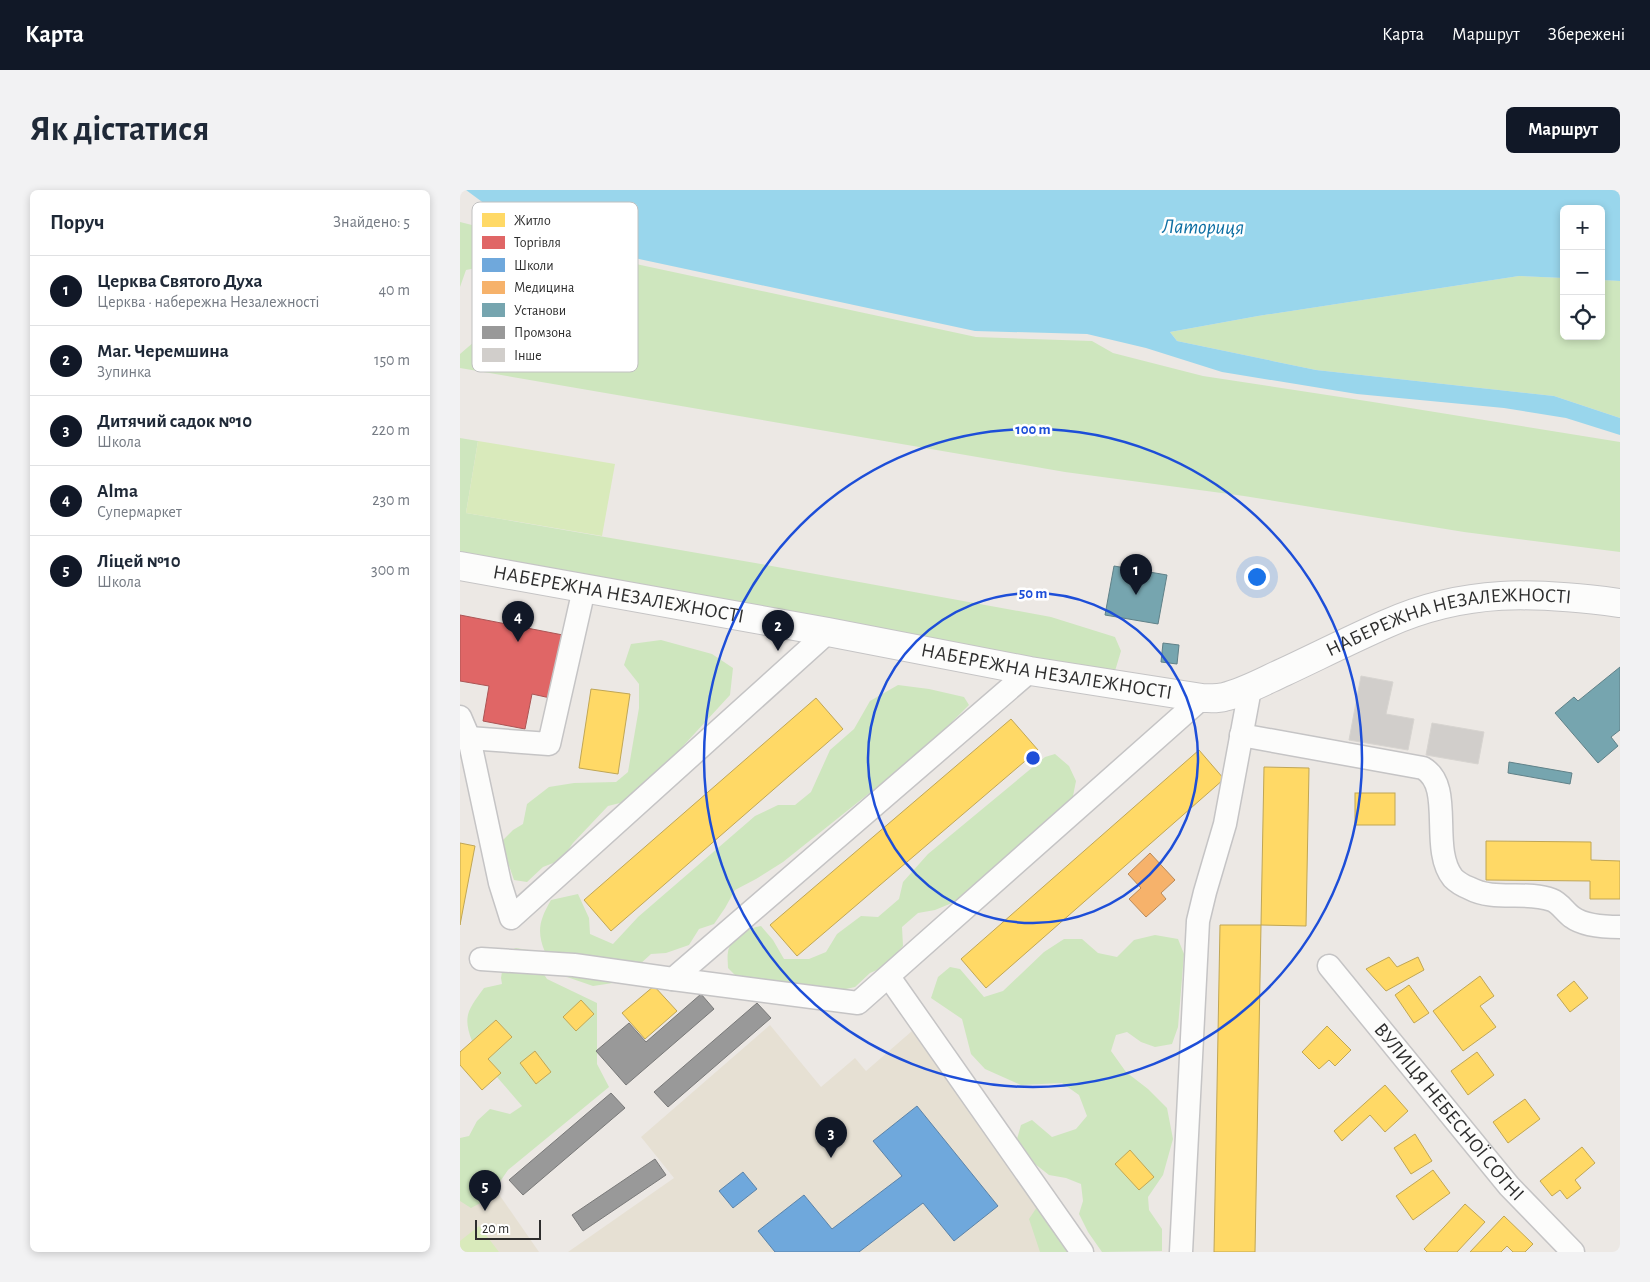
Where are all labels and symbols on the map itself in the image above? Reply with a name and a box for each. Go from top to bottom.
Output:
legend [472,202,638,372]
text: Житло [514,214,551,228]
water label: Латориця [1161,216,1244,239]
text: Торгівля [514,236,561,250]
text: Школи [514,259,554,273]
text: Медицина [514,281,575,295]
text: Установи [514,304,566,318]
text: Промзона [514,326,572,340]
text: Інше [514,349,542,363]
text: 100 m [1015,422,1051,437]
pin: 1 [1120,554,1152,595]
street label: НАБЕРЕЖНА НЕЗАЛЕЖНОСТІ [491,562,746,627]
your location [1244,564,1270,590]
street label: НАБЕРЕЖНА НЕЗАЛЕЖНОСТІ [1323,585,1572,660]
text: 50 m [1019,586,1047,601]
pin: 4 [502,601,534,642]
pin: 2 [762,610,794,651]
street label: НАБЕРЕЖНА НЕЗАЛЕЖНОСТІ [919,640,1174,703]
centre of rings [1024,749,1042,767]
street label: ВУЛИЦЯ НЕБЕСНОЇ СОТНІ [1370,1019,1528,1205]
pin: 3 [815,1117,847,1158]
pin: 5 [469,1170,501,1211]
scale bar [475,1217,541,1240]

